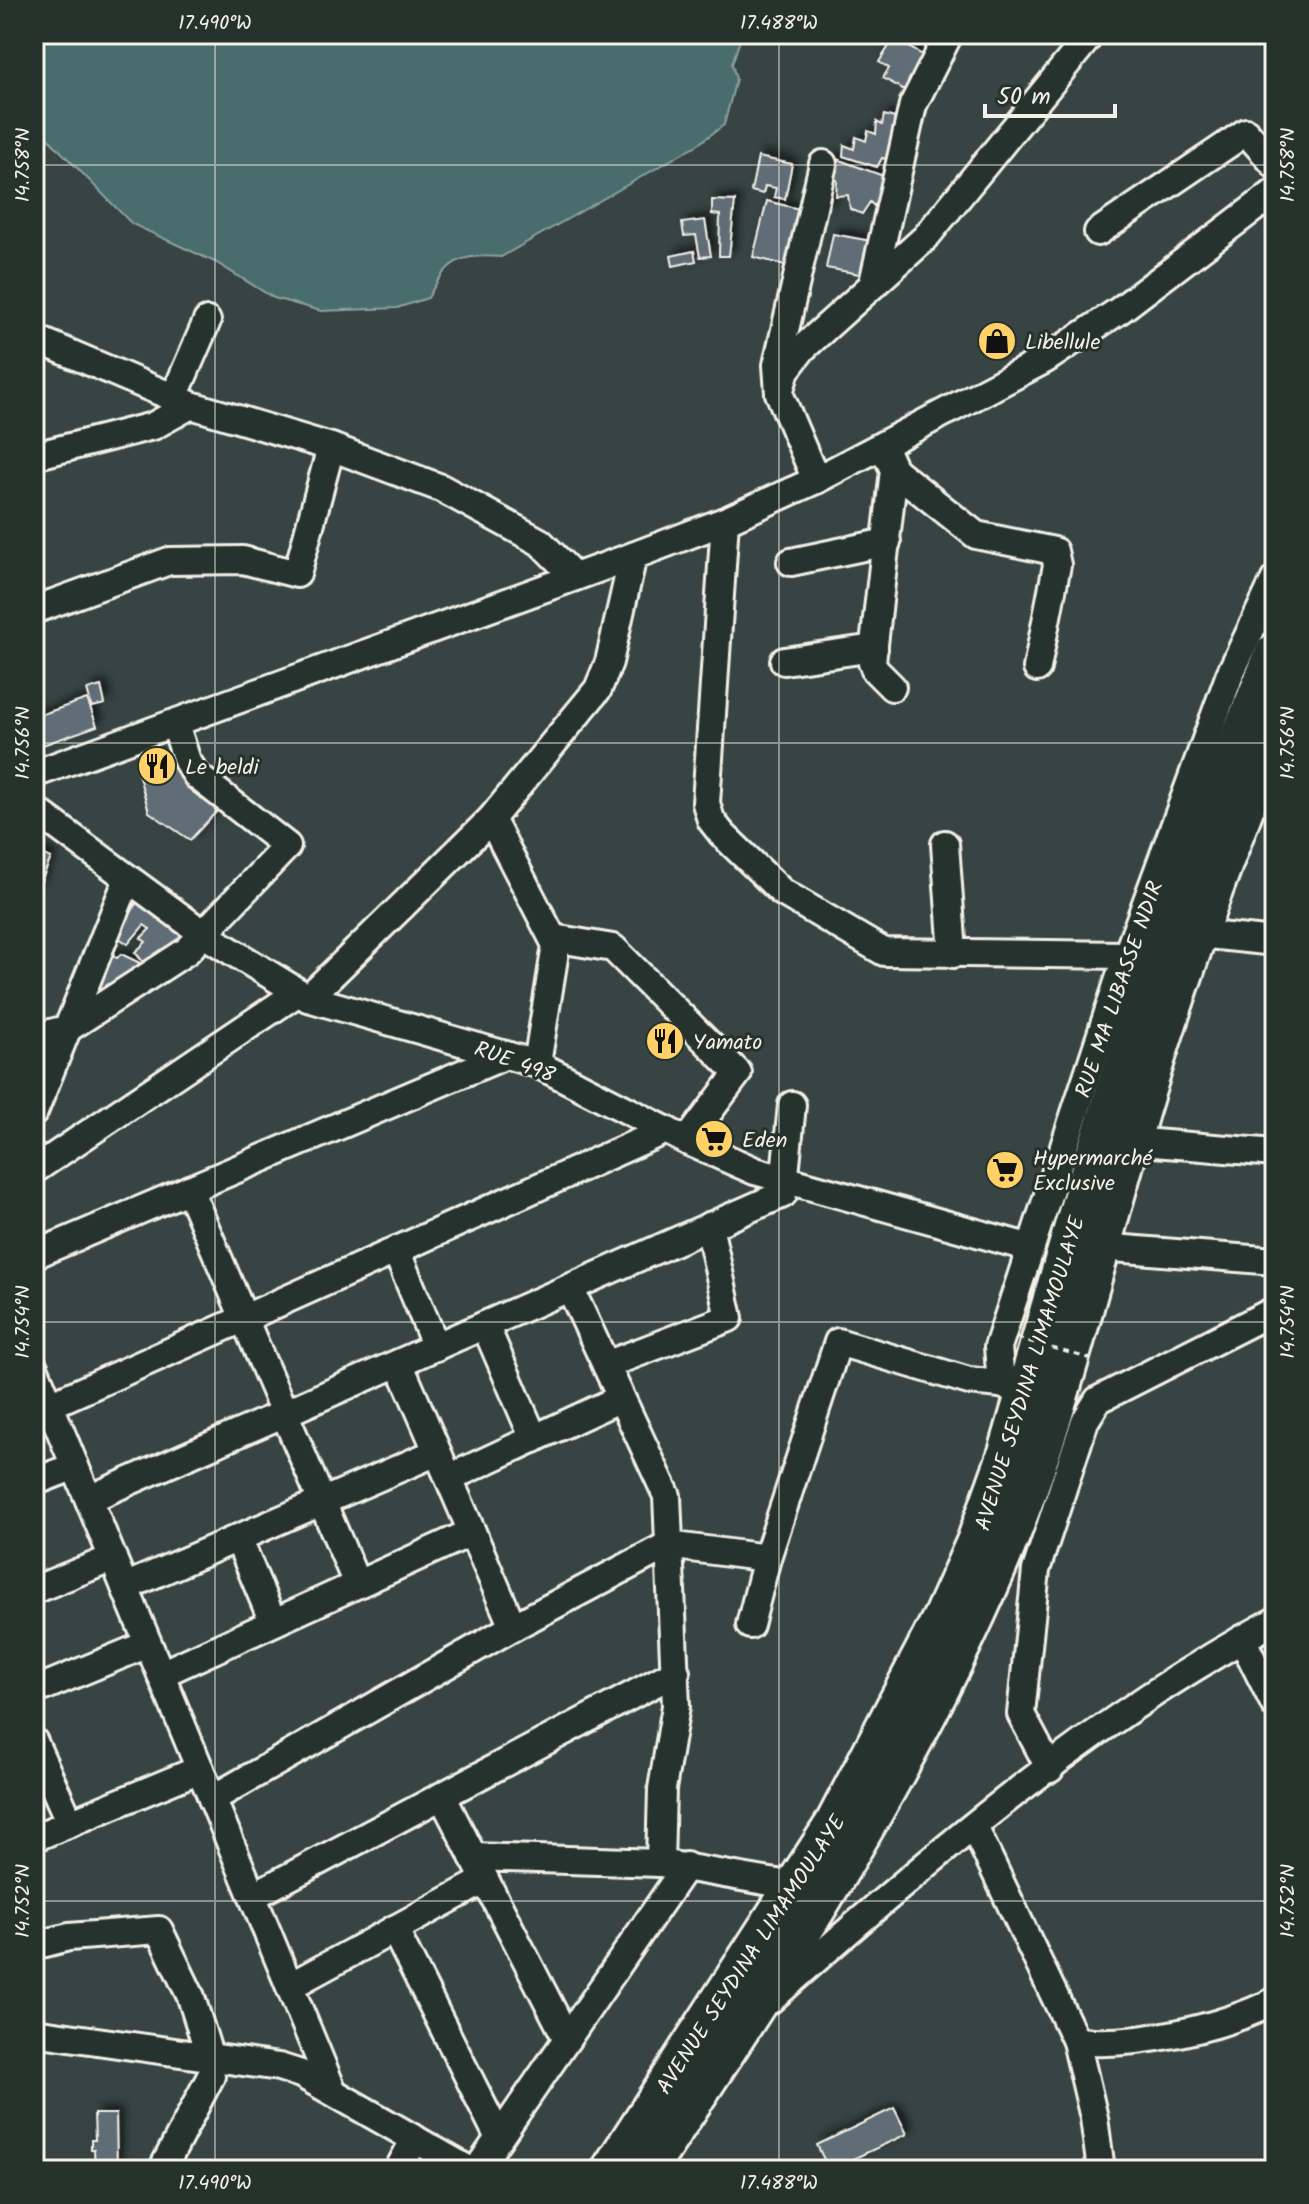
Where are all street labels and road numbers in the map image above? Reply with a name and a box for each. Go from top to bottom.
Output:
street label: RUE MA LIBASSE NDIR [1067,877,1174,1103]
street label: RUE 498 [469,1033,560,1094]
street label: AVENUE SEYDINA LIMAMOULAYE [967,1211,1096,1535]
street label: AVENUE SEYDINA LIMAMOULAYE [648,1808,857,2102]

